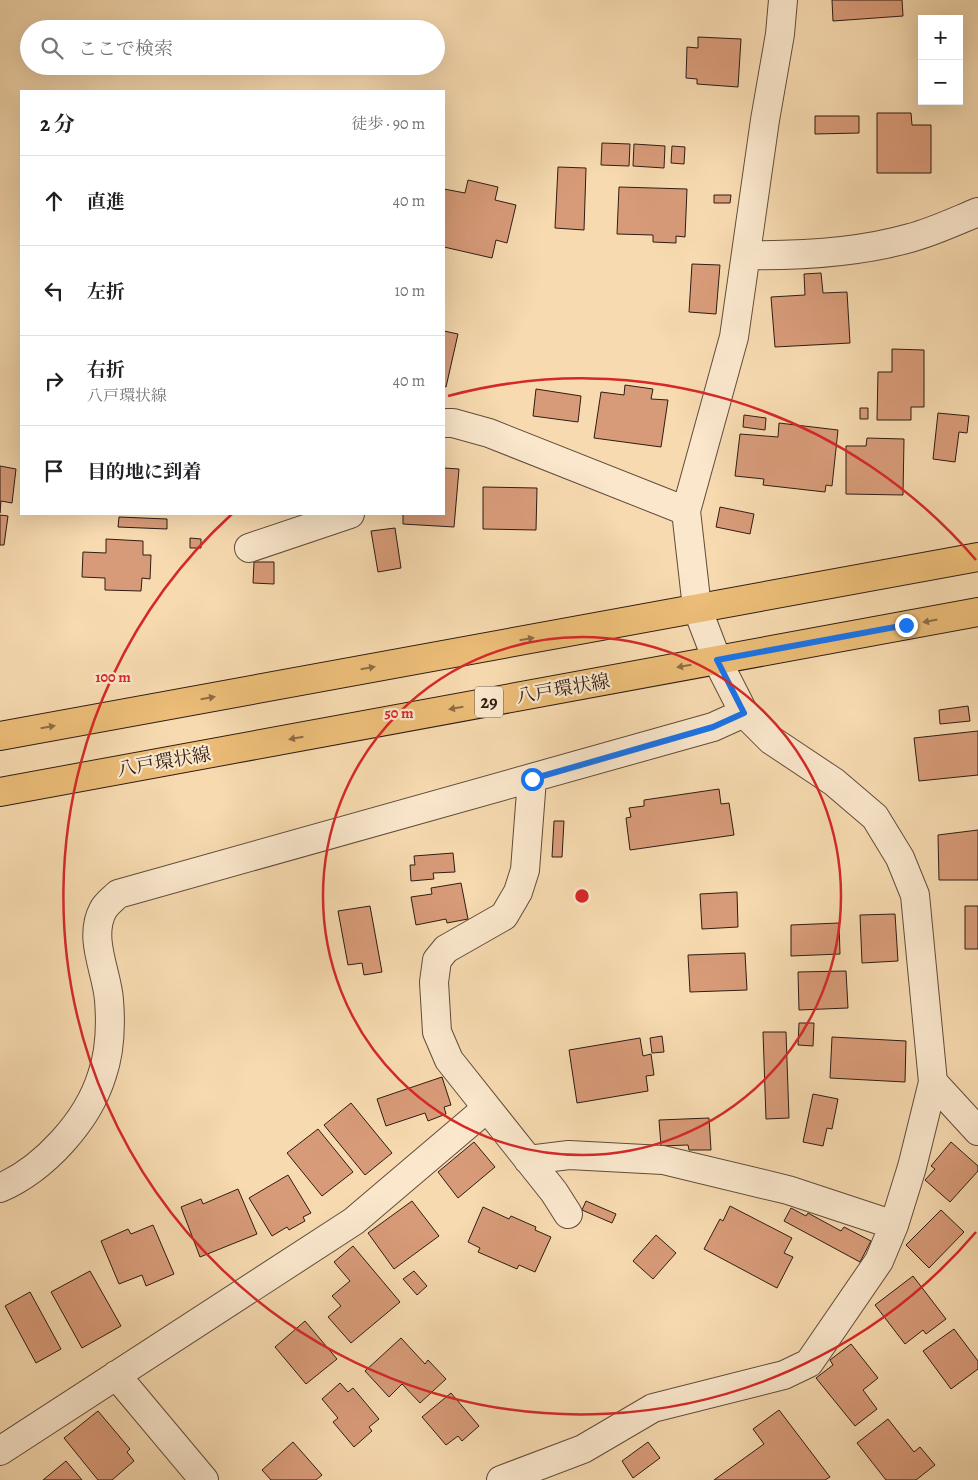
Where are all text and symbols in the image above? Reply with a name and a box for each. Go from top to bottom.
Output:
map controls [918,15,963,105]
button: + [918,15,963,60]
search box [20,20,445,75]
icon: search [38,34,66,62]
text: ここで検索 [78,36,173,62]
button: − [918,60,963,105]
text: 2 分 [40,110,75,138]
text: 徒歩 · 90 m [351,113,425,135]
icon: ahead [40,187,68,215]
text: 直進 [87,189,125,215]
text: 40 m [393,190,425,212]
icon: left [40,277,68,305]
text: 左折 [87,279,125,305]
text: 10 m [395,280,425,302]
text: 右折 [87,357,125,383]
icon: right [40,367,68,395]
text: 40 m [393,370,425,392]
text: 八戸環状線 [87,385,167,407]
icon: arrive [40,457,68,485]
text: 目的地に到着 [87,459,201,485]
route end [895,614,918,637]
one-way arrow [922,617,938,625]
one-way arrow [520,635,535,643]
one-way arrow [676,663,692,671]
one-way arrow [360,664,376,672]
text: 100 m [95,667,131,687]
street label: 八戸環状線 [514,668,612,710]
road number: 29 [475,686,503,718]
one-way arrow [200,693,216,701]
text: 50 m [384,703,414,723]
one-way arrow [447,705,463,713]
one-way arrow [40,722,56,730]
one-way arrow [287,734,303,742]
street label: 八戸環状線 [115,741,213,783]
route start [521,768,544,791]
centre of rings [573,887,591,905]

